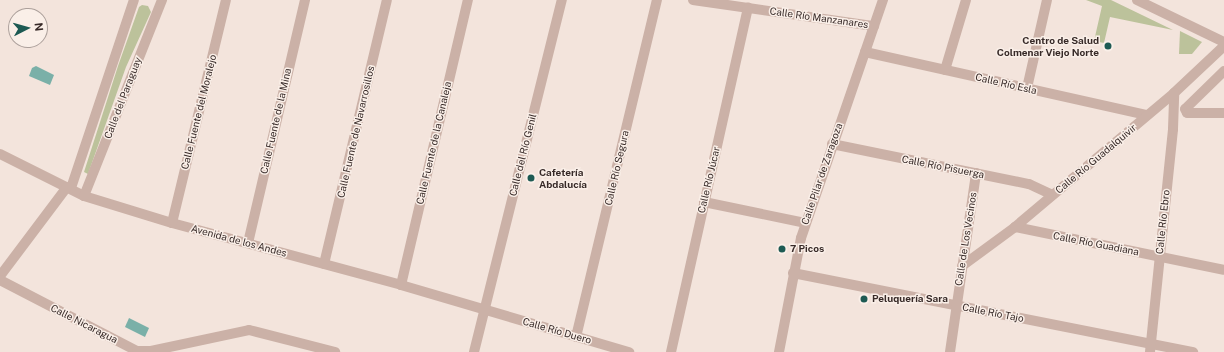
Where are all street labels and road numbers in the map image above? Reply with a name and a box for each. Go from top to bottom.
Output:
street label: Calle Río Manzanares [769,5,869,31]
street label: Calle Fuente del Moralejo [179,53,219,171]
street label: Calle del Paraguay [102,55,144,141]
street label: Calle Fuente de Navarrosillos [335,65,377,199]
street label: Calle Fuente de la Mina [258,67,294,175]
street label: Calle Río Esla [974,71,1038,97]
street label: Calle Fuente de la Canaleja [414,80,454,206]
street label: Calle del Río Genil [507,112,539,198]
street label: Calle Pilar de Zaragoza [799,121,845,227]
street label: Calle Río Guadalquivir [1053,122,1139,196]
street label: Calle Río Segura [603,129,631,207]
street label: Calle Río Júcar [696,146,722,214]
street label: Calle Río Pisuerga [901,153,985,181]
street label: Calle Río Ebro [1154,189,1172,255]
street label: Calle de Los Vecinos [953,191,979,287]
street label: Avenida de los Andes [190,222,288,260]
street label: Calle Río Guadiana [1052,230,1140,258]
street label: Calle Río Tajo [961,301,1025,325]
street label: Calle Nicaragua [48,302,120,346]
street label: Calle Río Duero [521,315,593,347]

